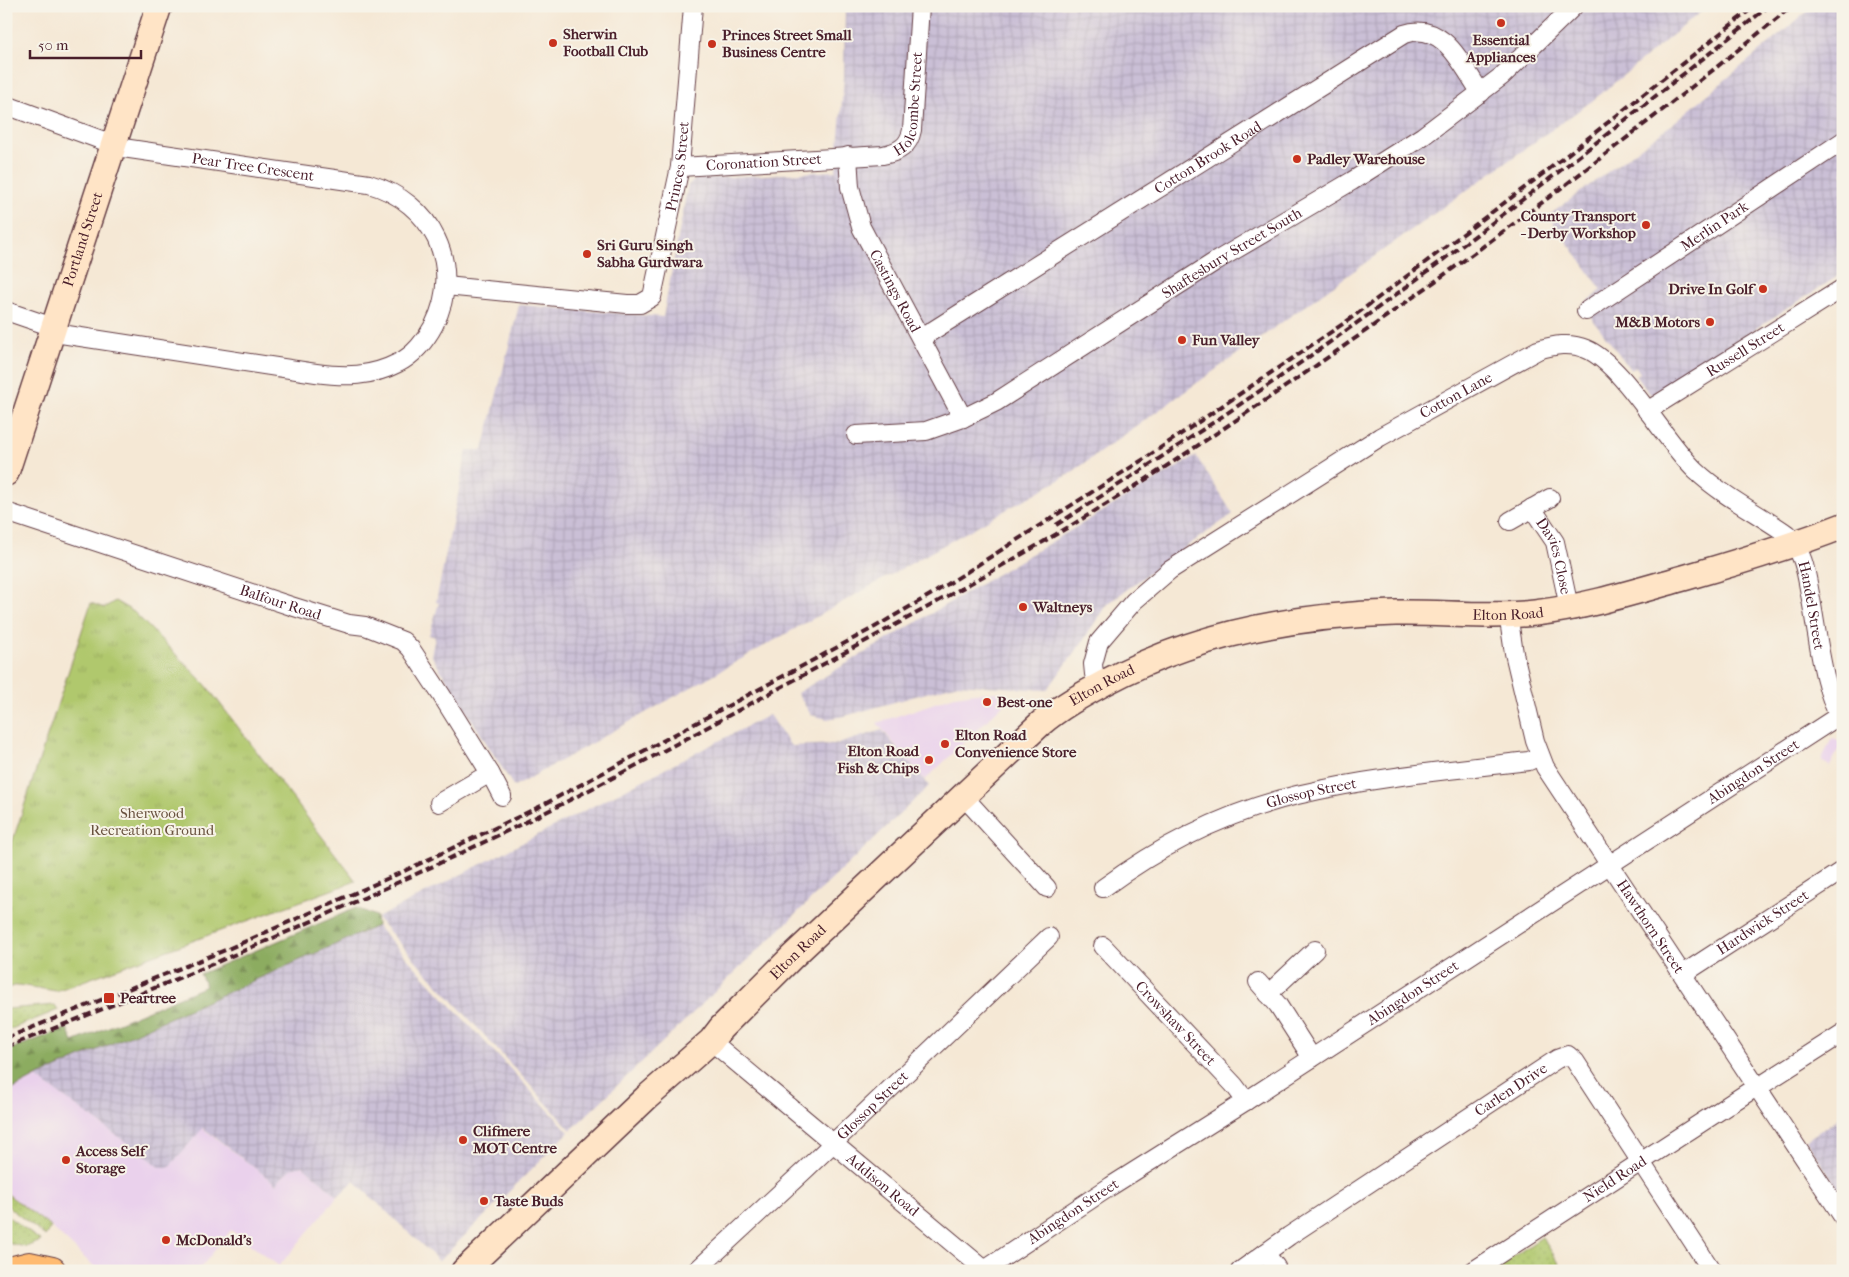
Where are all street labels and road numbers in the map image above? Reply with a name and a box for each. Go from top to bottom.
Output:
street label: Holcombe Street [890,51,926,160]
street label: Cotton Brook Road [1151,117,1266,198]
street label: Princes Street [662,120,693,213]
street label: Pear Tree Crescent [191,149,316,185]
street label: Coronation Street [706,150,823,174]
street label: Portland Street [59,189,107,289]
street label: Merlin Park [1677,197,1752,255]
street label: Shaftesbury Street South [1158,203,1305,302]
street label: Castings Road [866,246,925,336]
street label: Russell Street [1703,318,1788,381]
street label: Cotton Lane [1417,368,1496,422]
street label: Davies Close [1532,514,1575,597]
street label: Handel Street [1794,559,1828,652]
street label: Balfour Road [237,581,324,624]
street label: Elton Road [1472,603,1546,624]
street label: Elton Road [1066,660,1138,710]
street label: Abingdon Street [1703,735,1803,808]
street label: Glossop Street [1264,774,1358,812]
street label: Hawthorn Street [1613,876,1688,977]
street label: Hardwick Street [1713,886,1812,959]
street label: Elton Road [766,920,830,983]
street label: Abingdon Street [1363,956,1463,1030]
street label: Crowshaw Street [1132,977,1220,1070]
street label: Carlen Drive [1471,1059,1551,1120]
street label: Glossop Street [833,1067,912,1144]
street label: Addison Road [842,1149,923,1221]
street label: Nield Road [1580,1151,1650,1206]
street label: Abingdon Street [1023,1174,1122,1249]

